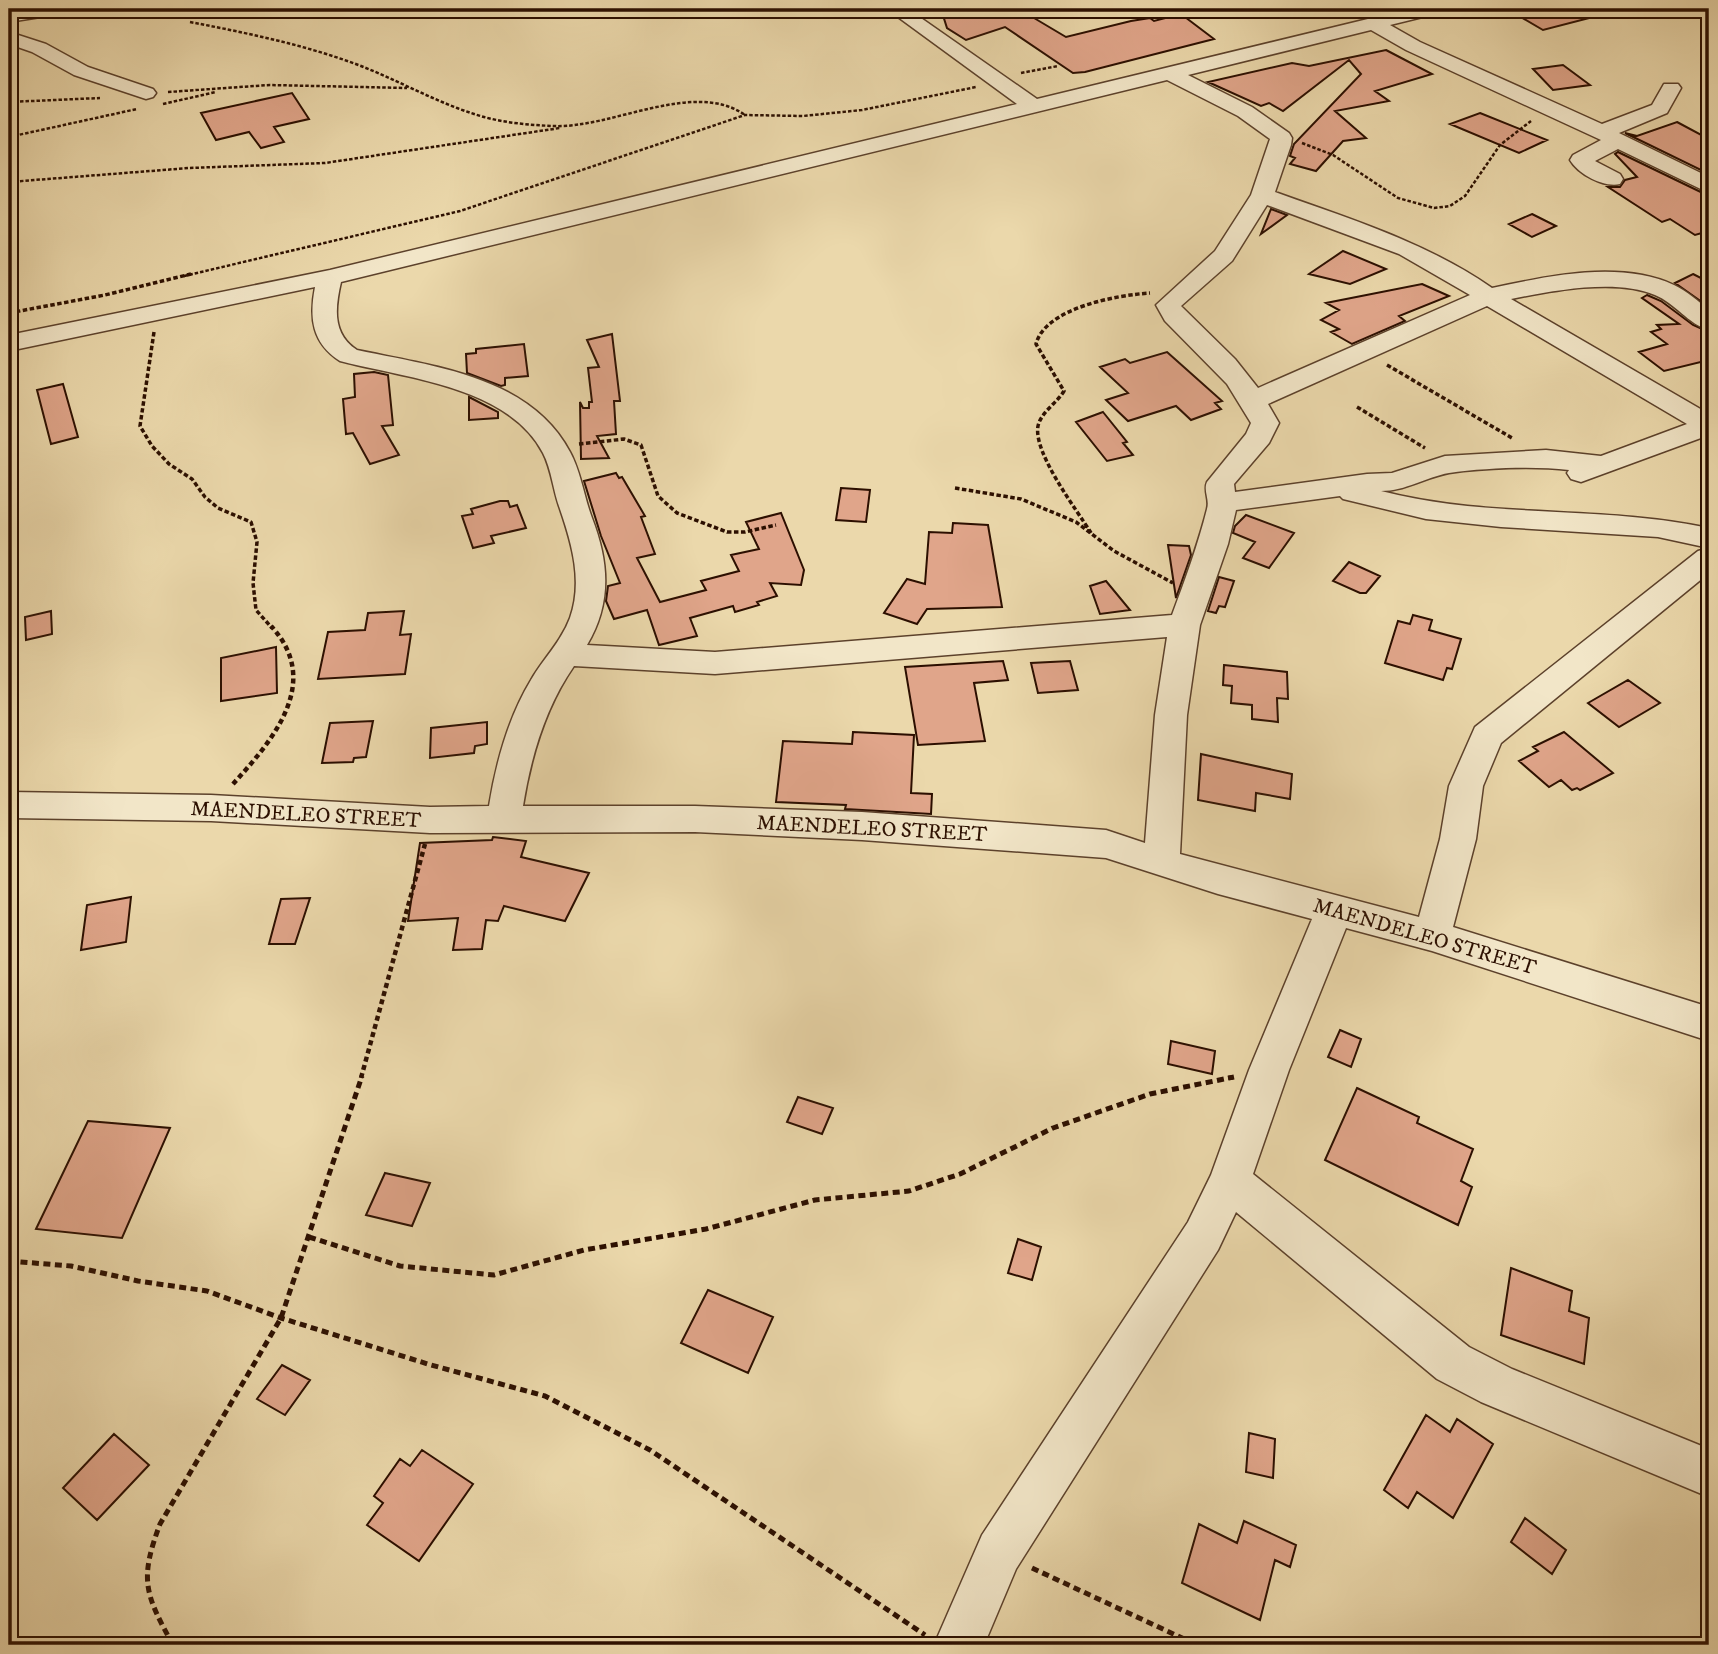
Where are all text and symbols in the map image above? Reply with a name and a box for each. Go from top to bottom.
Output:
street label: MAENDELEO STREET [190,796,422,834]
street label: MAENDELEO STREET [756,810,988,848]
street label: MAENDELEO STREET [1310,893,1539,981]

